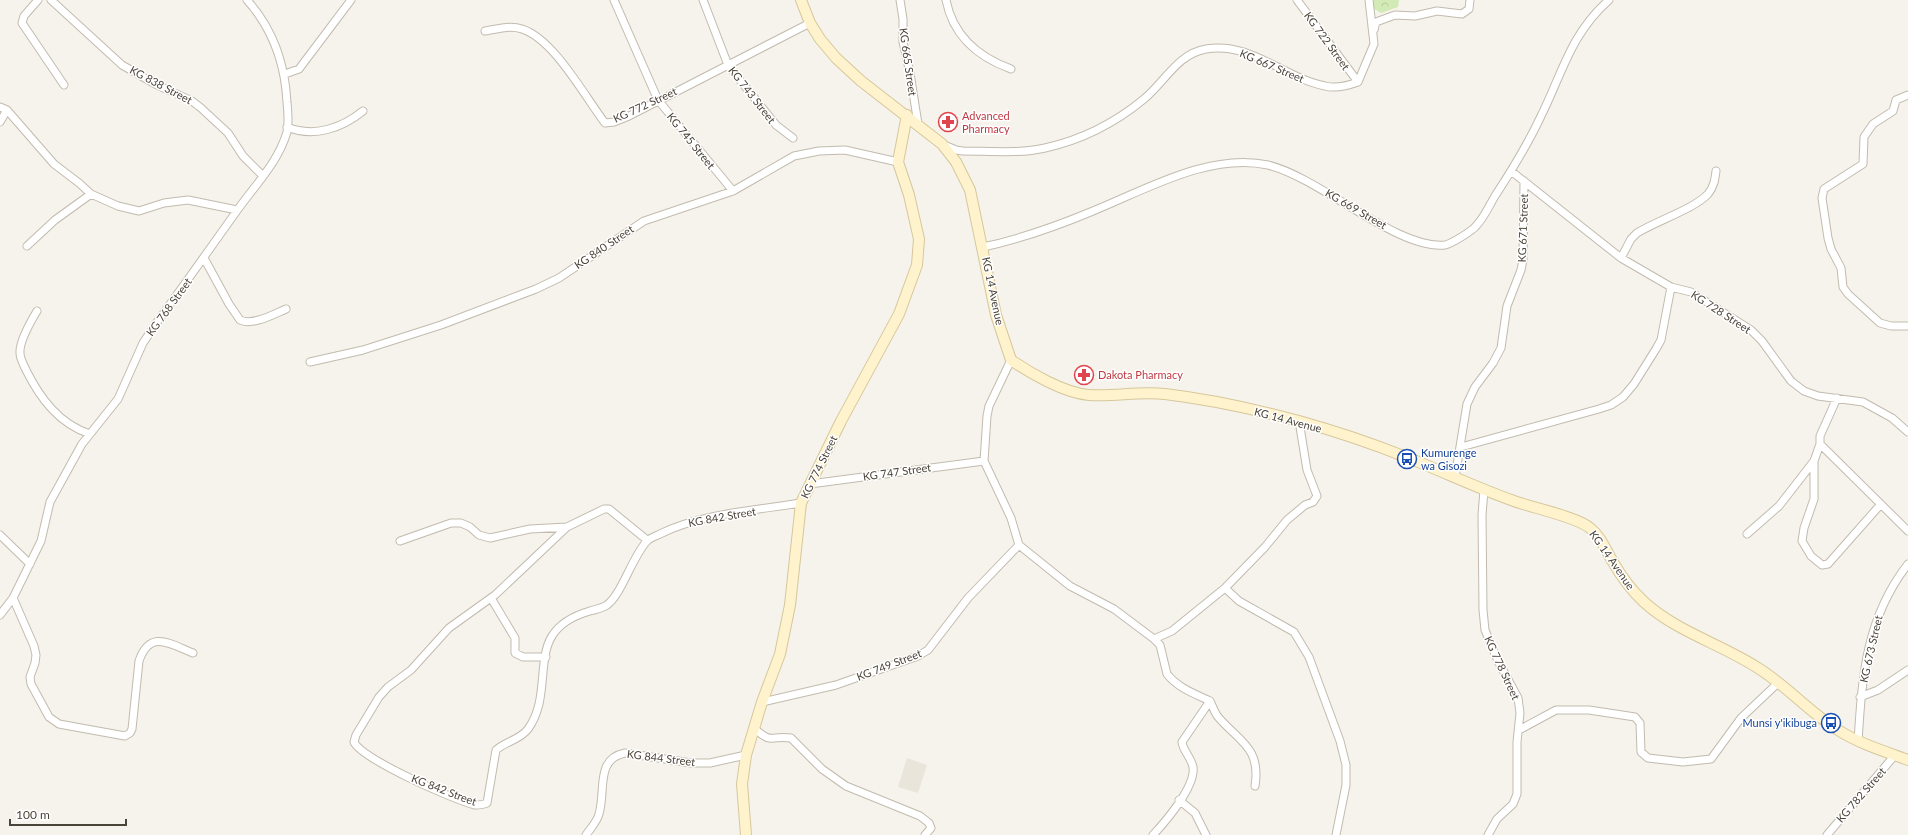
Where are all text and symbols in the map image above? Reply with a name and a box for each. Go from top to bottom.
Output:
street label: KG 722 Street [1302,9,1353,72]
street label: KG 665 Street [897,27,920,97]
street label: KG 667 Street [1238,46,1306,85]
street label: KG 838 Street [128,63,195,106]
street label: KG 743 Street [726,64,779,126]
street label: KG 772 Street [611,84,679,125]
place label: Advanced Pharmacy [962,109,1010,135]
street label: KG 745 Street [665,110,718,171]
pharmacy icon: Advanced Pharmacy [937,111,959,133]
street label: KG 669 Street [1323,186,1389,231]
street label: KG 671 Street [1515,193,1530,262]
street label: KG 840 Street [572,222,636,271]
street label: KG 14 Avenue [980,256,1007,326]
street label: KG 768 Street [143,275,194,338]
street label: KG 728 Street [1689,287,1754,336]
pharmacy icon: Dakota Pharmacy [1073,364,1095,386]
place label: Dakota Pharmacy [1098,368,1183,381]
street label: KG 14 Avenue [1253,404,1323,435]
street label: KG 774 Street [798,433,839,500]
place label: Kumurenge wa Gisozi [1421,446,1477,472]
bus stop icon: Kumurenge wa Gisozi [1396,448,1418,470]
street label: KG 747 Street [862,460,932,483]
street label: KG 842 Street [687,504,757,529]
street label: KG 14 Avenue [1587,528,1638,592]
street label: KG 673 Street [1856,614,1885,684]
street label: KG 778 Street [1482,634,1523,702]
street label: KG 749 Street [854,646,923,683]
bus stop icon: Munsi y'ikibuga [1820,712,1842,734]
place label: Munsi y'ikibuga [1742,716,1817,729]
street label: KG 844 Street [626,747,696,768]
street label: KG 782 Street [1833,764,1888,825]
street label: KG 842 Street [410,771,479,808]
scale bar [10,801,126,827]
text: 100 m [16,807,50,822]

